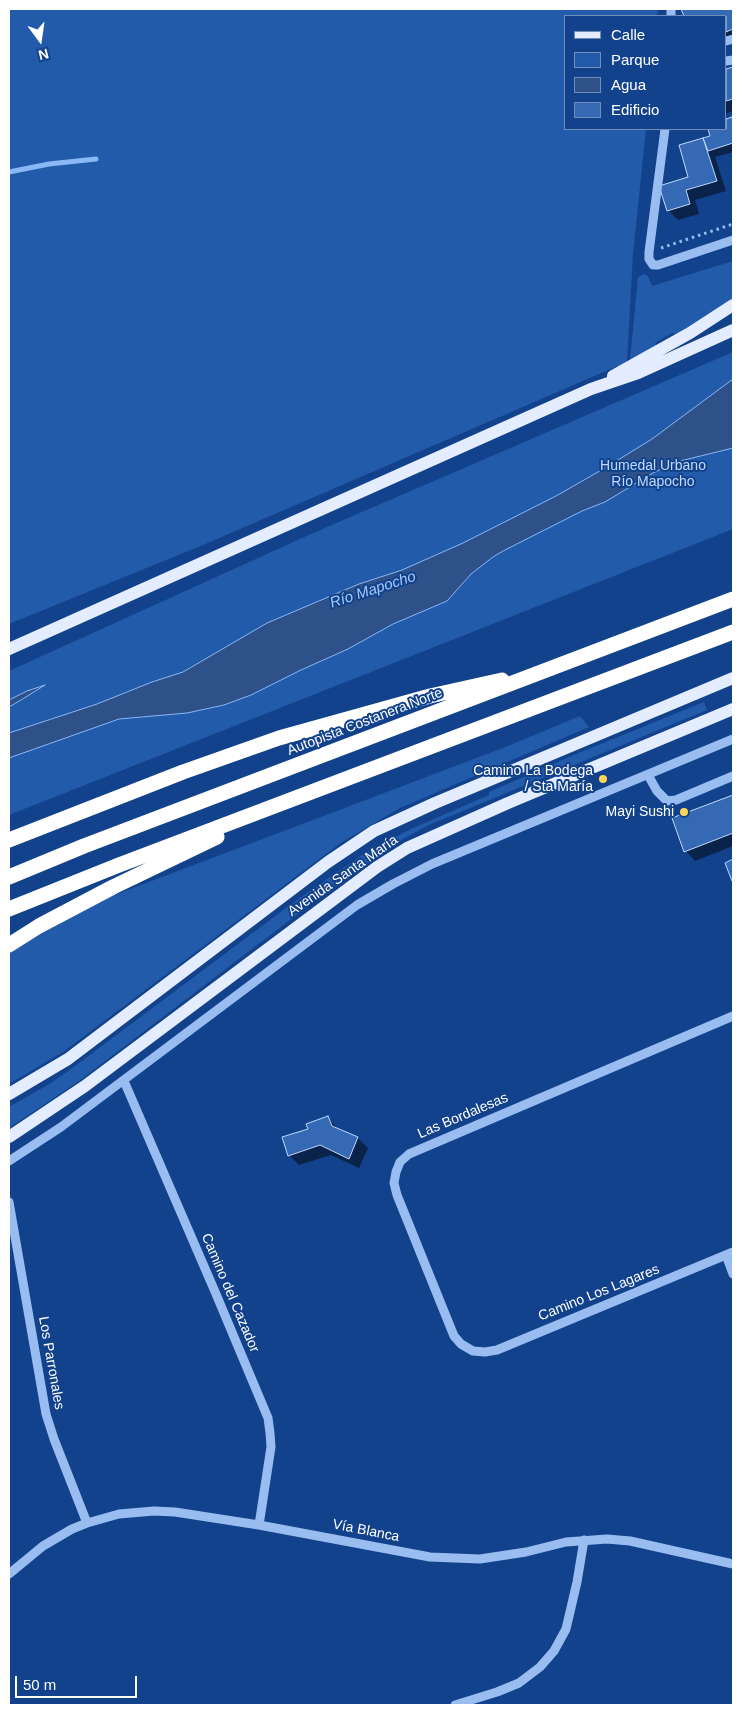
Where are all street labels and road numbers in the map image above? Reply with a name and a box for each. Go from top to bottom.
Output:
street label: Autopista Costanera Norte [285,685,445,759]
street label: Avenida Santa María [285,832,401,920]
street label: Las Bordalesas [415,1089,511,1143]
street label: Camino del Cazador [197,1231,263,1355]
street label: Camino Los Lagares [536,1261,662,1325]
street label: Los Parronales [35,1315,67,1411]
street label: Vía Blanca [331,1516,401,1546]

